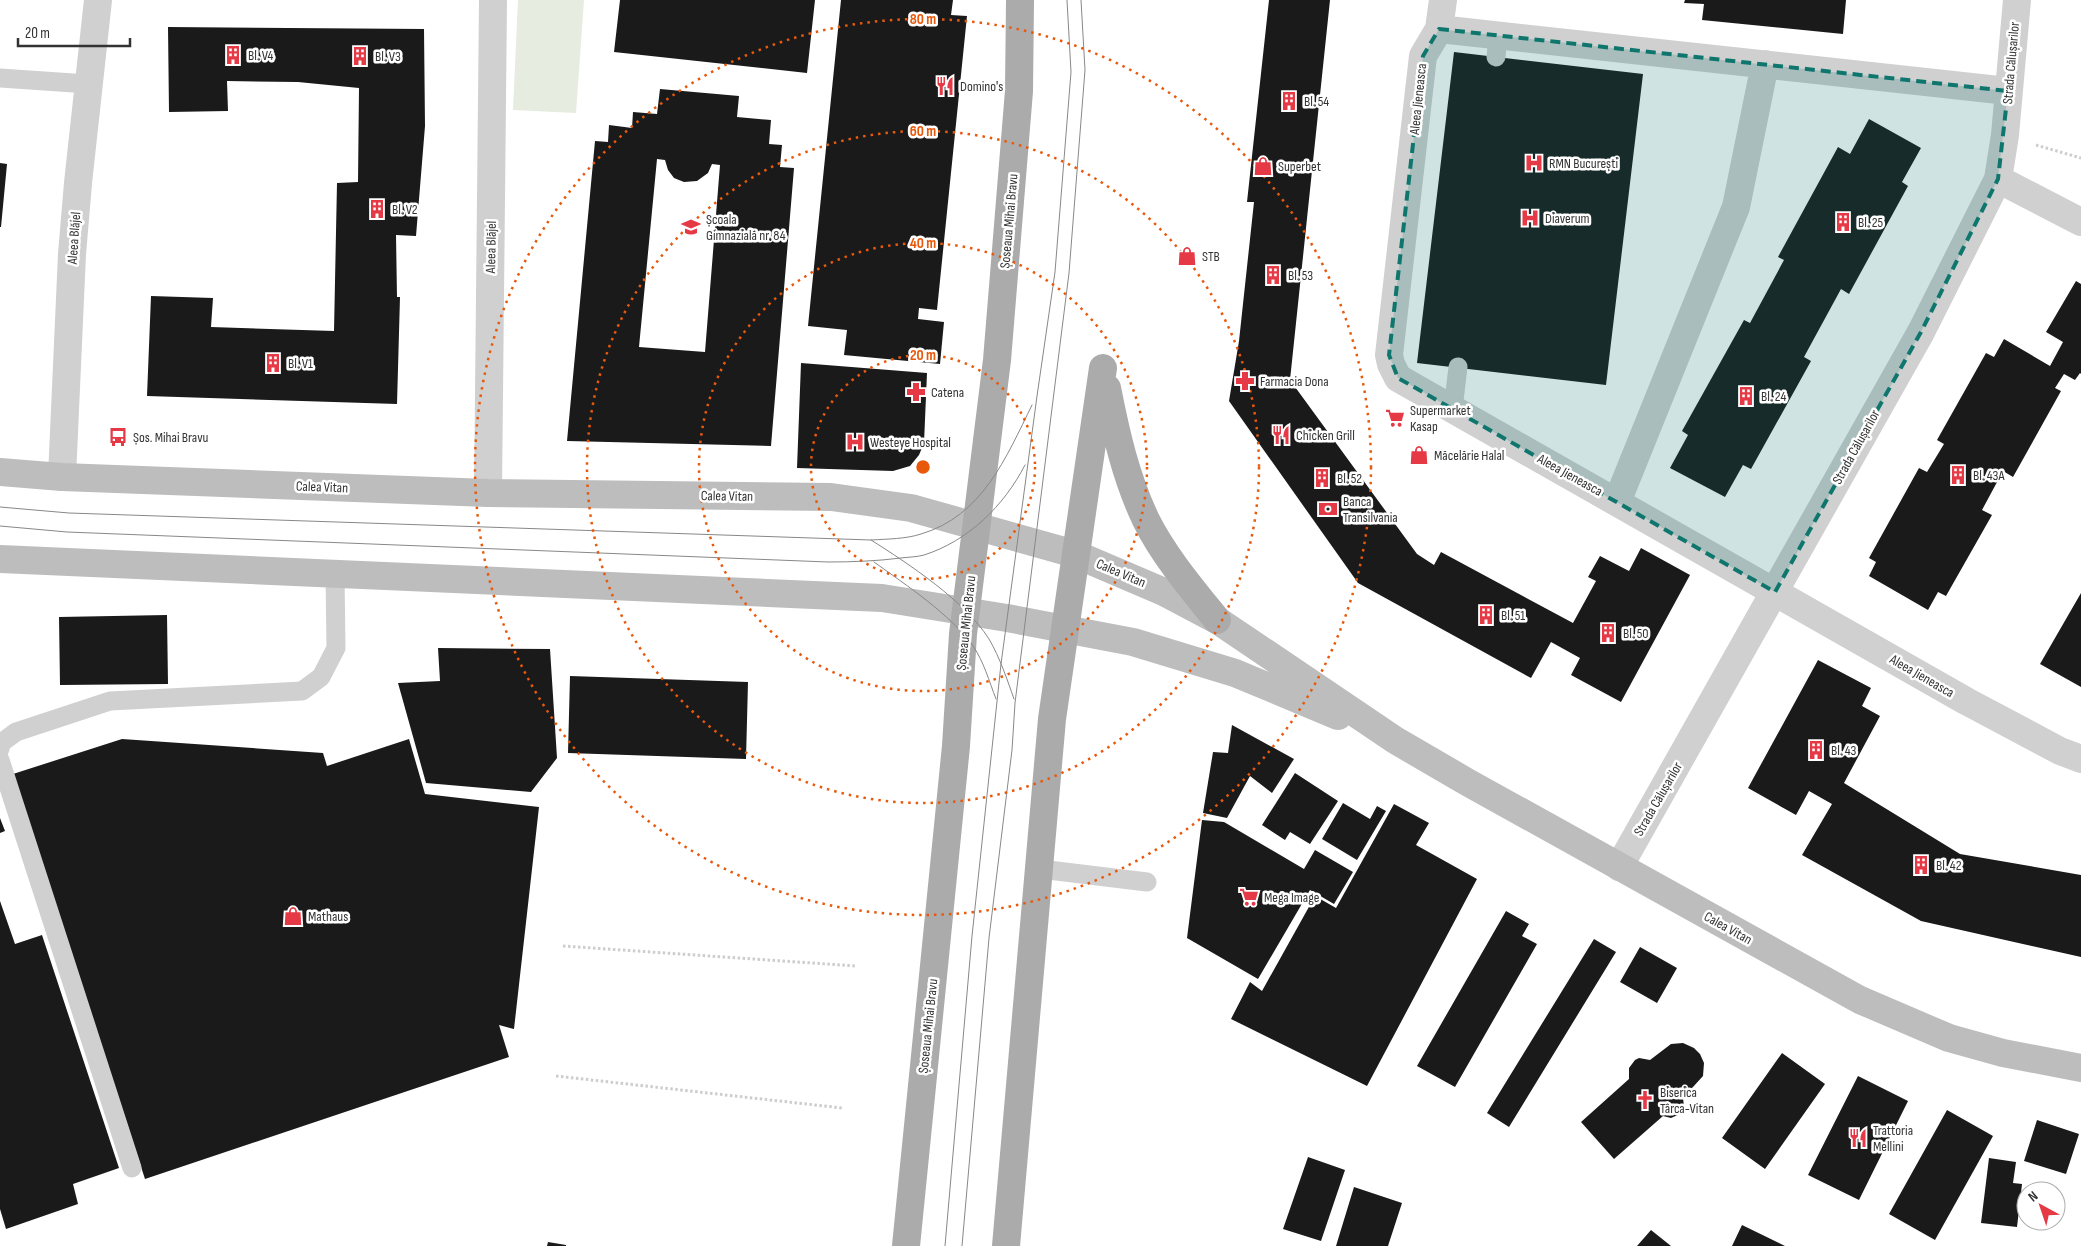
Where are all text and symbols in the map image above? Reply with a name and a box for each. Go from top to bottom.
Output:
text: 80 m [910,10,936,29]
scale bar [18,15,130,47]
street label: Strada Călușarilor [1999,21,2023,105]
text: 20 m [25,24,50,43]
building icon: Bl. V4 [222,44,244,66]
building icon: Bl. V3 [349,45,371,67]
place label: Bl. V4 [248,47,273,64]
place label: Bl. V3 [375,48,401,65]
street label: Aleea Jieneasca [1406,63,1430,136]
restaurant icon: Domino's [934,75,956,97]
place label: Domino's [960,78,1003,95]
building icon: Bl. 54 [1278,90,1300,112]
place label: Bl. 54 [1304,93,1329,110]
text: 60 m [910,122,936,141]
hospital icon: RMN București [1523,152,1545,174]
shop icon: Superbet [1252,155,1274,177]
place label: RMN București [1549,155,1618,172]
place label: Superbet [1278,158,1321,175]
street label: Șoseaua Mihai Bravu [996,173,1022,269]
building icon: Bl. V2 [366,198,388,220]
place label: Bl. V2 [392,201,418,218]
hospital icon: Diaverum [1519,207,1541,229]
place label: Diaverum [1545,210,1590,227]
street label: Aleea Blăjel [64,211,84,266]
place label: Școala Gimnazială nr. 84 [706,211,786,244]
building icon: Bl. 25 [1832,211,1854,233]
place label: Bl. 25 [1858,214,1883,231]
school or university icon: Școala Gimnazială nr. 84 [680,216,702,238]
street label: Aleea Blăjel [482,221,500,274]
text: 40 m [910,234,936,253]
shop icon: STB [1176,245,1198,267]
place label: STB [1202,248,1220,265]
building icon: Bl. 53 [1262,264,1284,286]
place label: Bl. 53 [1288,267,1313,284]
text: 20 m [910,346,936,365]
building icon: Bl. V1 [262,352,284,374]
place label: Bl. V1 [288,355,313,372]
pharmacy icon: Farmacia Dona [1234,370,1256,392]
place label: Farmacia Dona [1260,373,1329,390]
pharmacy icon: Catena [905,381,927,403]
place label: Catena [931,384,964,401]
building icon: Bl. 24 [1735,385,1757,407]
place label: Bl. 24 [1761,388,1786,405]
place label: Supermarket Kasap [1410,402,1471,435]
supermarket icon: Supermarket Kasap [1384,407,1406,429]
street label: Strada Călușarilor [1829,407,1883,487]
restaurant icon: Chicken Grill [1270,424,1292,446]
bus stop icon: Șos. Mihai Bravu [107,426,129,448]
place label: Chicken Grill [1296,427,1355,444]
place label: Șos. Mihai Bravu [133,429,209,446]
hospital icon: Westeye Hospital [844,431,866,453]
place label: Westeye Hospital [870,434,951,451]
shop icon: Măcelărie Halal [1408,444,1430,466]
place label: Măcelărie Halal [1434,447,1504,464]
street label: Aleea Jieneasca [1534,450,1605,500]
centre of rings [914,458,932,476]
building icon: Bl. 43A [1947,464,1969,486]
building icon: Bl. 52 [1311,467,1333,489]
place label: Bl. 43A [1973,467,2005,484]
place label: Bl. 52 [1337,470,1362,487]
street label: Calea Vitan [296,478,348,496]
street label: Calea Vitan [701,487,753,505]
place label: Banca Transilvania [1343,493,1398,526]
bank icon: Banca Transilvania [1317,498,1339,520]
street label: Calea Vitan [1094,555,1148,591]
street label: Șoseaua Mihai Bravu [953,575,979,671]
building icon: Bl. 51 [1475,604,1497,626]
place label: Bl. 51 [1501,607,1525,624]
building icon: Bl. 50 [1597,622,1619,644]
place label: Bl. 50 [1623,625,1649,642]
street label: Aleea Jieneasca [1886,650,1957,701]
building icon: Bl. 43 [1805,739,1827,761]
place label: Bl. 43 [1831,742,1857,759]
street label: Strada Călușarilor [1630,759,1686,839]
building icon: Bl. 42 [1910,854,1932,876]
place label: Bl. 42 [1936,857,1962,874]
supermarket icon: Mega Image [1238,886,1260,908]
place label: Mega Image [1264,889,1319,906]
shop icon: Mathaus [282,905,304,927]
place label: Mathaus [308,908,348,925]
street label: Calea Vitan [1701,908,1755,948]
street label: Șoseaua Mihai Bravu [915,978,941,1074]
place label: Biserica Târca-Vitan [1660,1084,1714,1117]
church icon: Biserica Târca-Vitan [1634,1089,1656,1111]
place label: Trattoria Mellini [1873,1122,1913,1155]
restaurant icon: Trattoria Mellini [1847,1127,1869,1149]
north arrow [2016,1181,2066,1231]
text: N [2025,1188,2041,1205]

